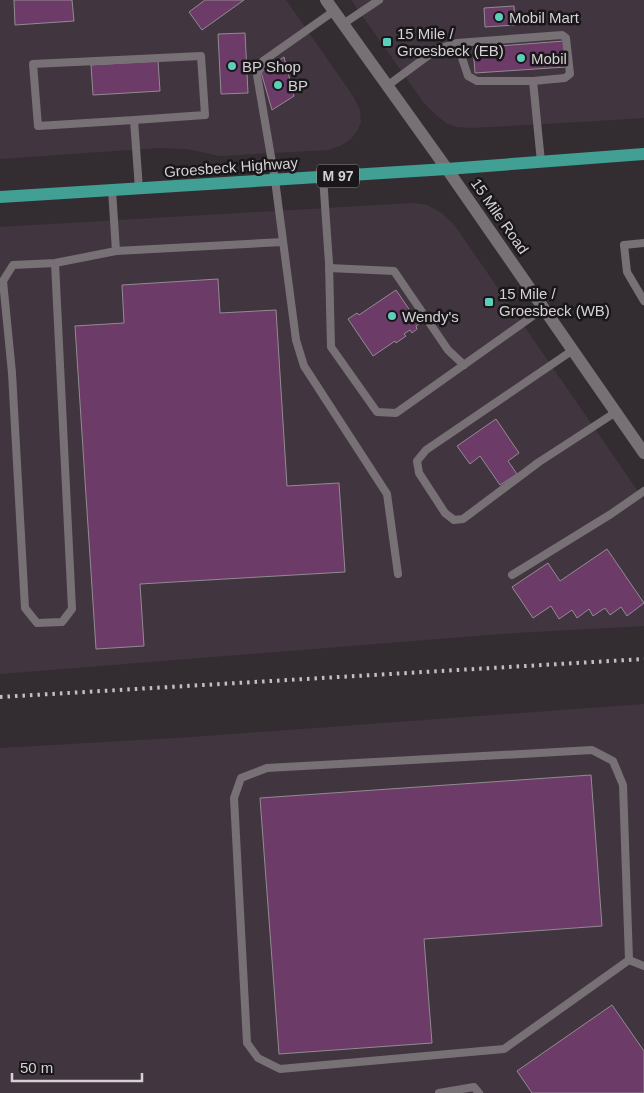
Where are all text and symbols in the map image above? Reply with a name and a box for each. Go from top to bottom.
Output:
place label: Mobil Mart [509,9,580,26]
marker: Mobil Mart [493,11,505,23]
place label: 15 Mile / Groesbeck (EB) [397,25,504,59]
marker: 15 Mile / Groesbeck (EB) [381,36,393,48]
place label: Mobil [531,50,567,67]
marker: Mobil [515,52,527,64]
place label: BP Shop [242,58,301,75]
marker: BP Shop [226,60,238,72]
place label: BP [288,77,308,94]
marker: BP [272,79,284,91]
street label: Groesbeck Highway [163,154,299,180]
road number: M 97 [317,165,359,188]
street label: 15 Mile Road [468,175,532,257]
place label: 15 Mile / Groesbeck (WB) [499,285,610,319]
marker: 15 Mile / Groesbeck (WB) [483,296,495,308]
place label: Wendy's [402,308,459,325]
marker: Wendy's [386,310,398,322]
scale bar [12,1050,142,1082]
text: 50 m [20,1059,53,1076]

